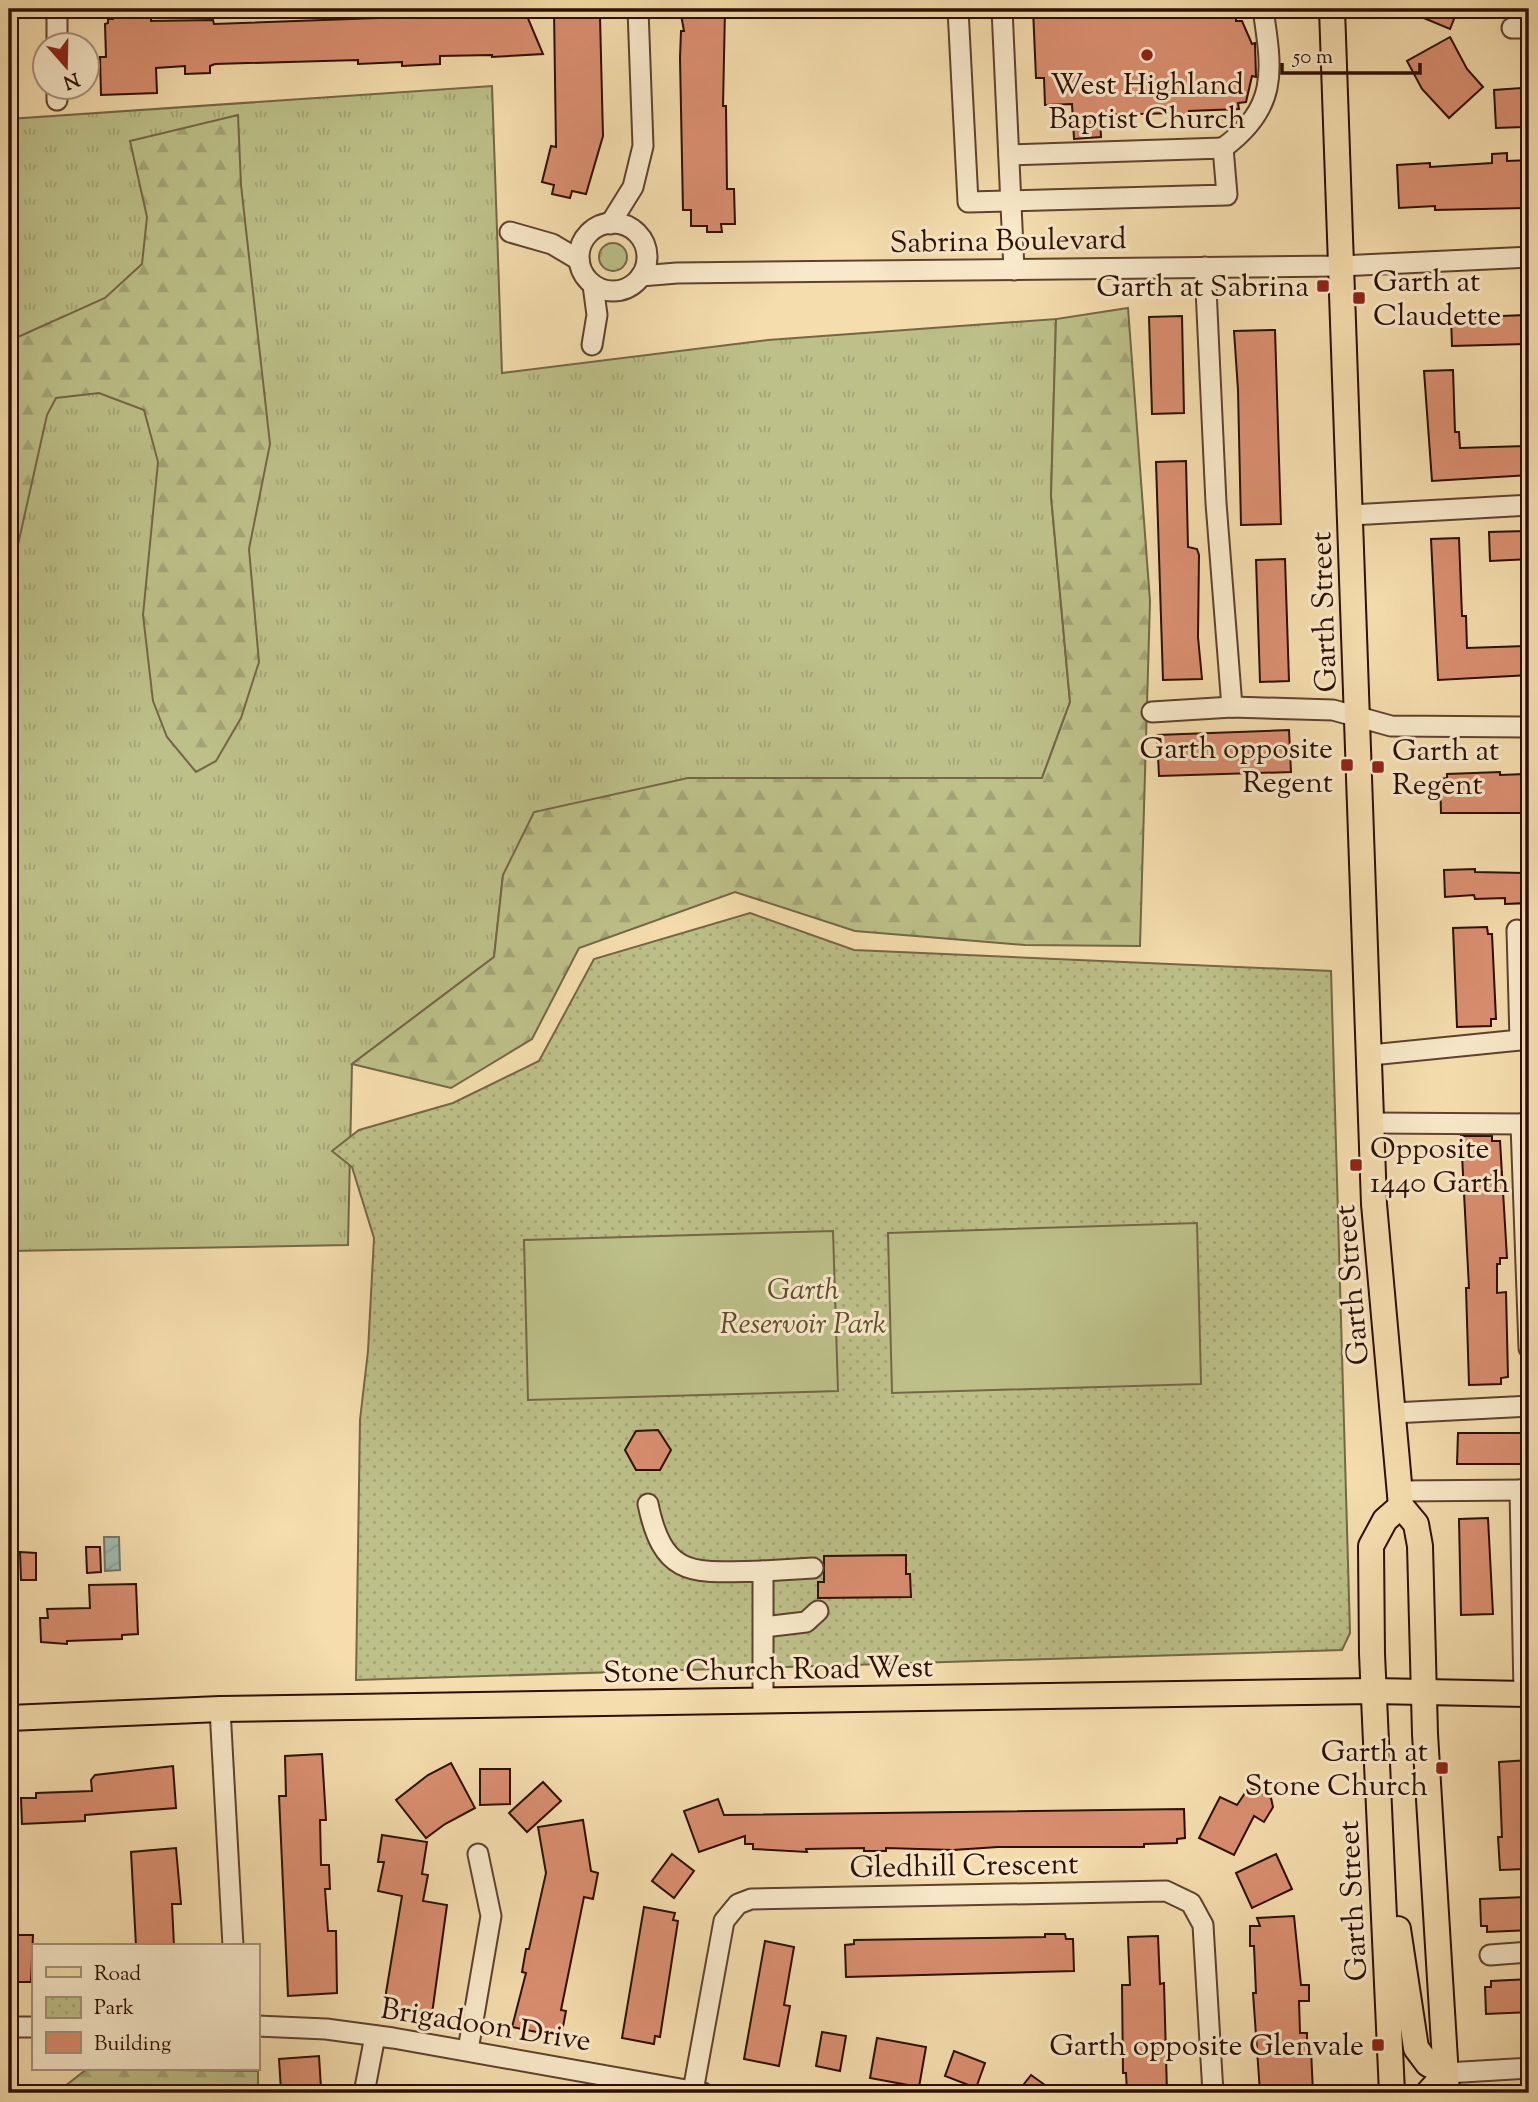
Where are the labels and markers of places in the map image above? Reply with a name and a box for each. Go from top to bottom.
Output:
marker: West Highland Baptist Church [1139,47,1155,63]
place label: West Highland Baptist Church [1048,65,1246,142]
place label: Garth at Claudette [1373,262,1501,339]
place label: Garth at Sabrina [1096,267,1309,310]
marker: Garth at Sabrina [1315,278,1331,294]
marker: Garth at Claudette [1351,290,1367,306]
place label: Garth opposite Regent [1140,729,1333,806]
place label: Garth at Regent [1392,731,1499,808]
marker: Garth opposite Regent [1339,757,1355,773]
marker: Garth at Regent [1370,759,1386,775]
place label: Opposite 1440 Garth [1370,1129,1510,1206]
marker: Opposite 1440 Garth [1348,1157,1364,1173]
place label: Garth at Stone Church [1245,1732,1428,1809]
marker: Garth at Stone Church [1434,1760,1450,1776]
place label: Garth opposite Glenvale [1049,2026,1364,2069]
marker: Garth opposite Glenvale [1370,2037,1386,2053]

